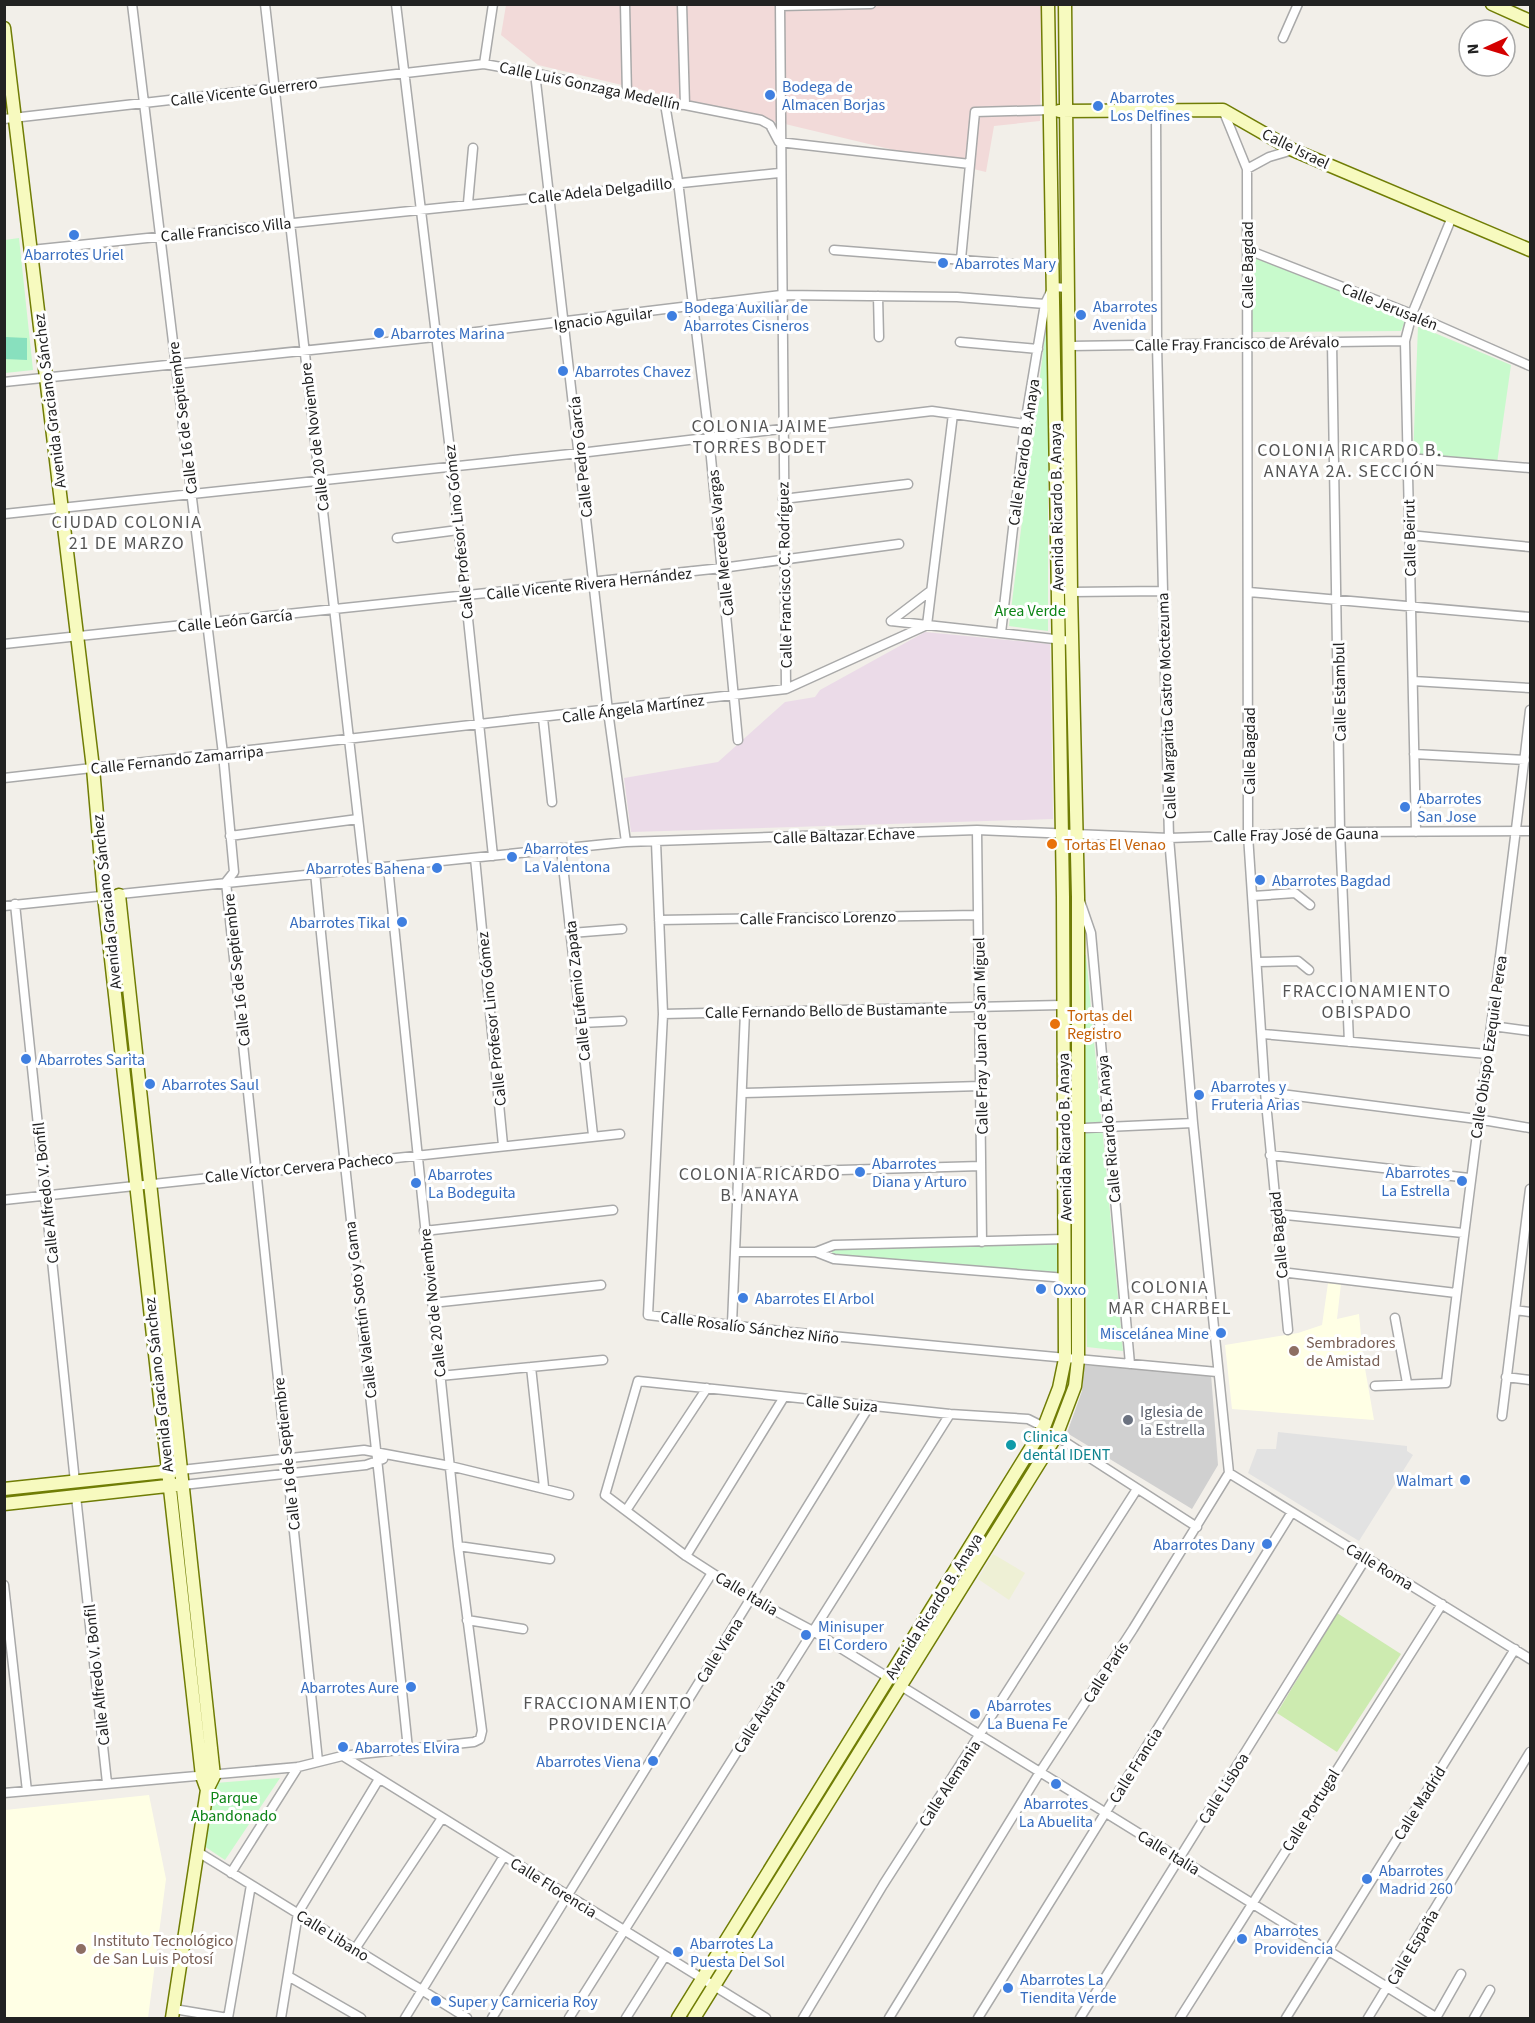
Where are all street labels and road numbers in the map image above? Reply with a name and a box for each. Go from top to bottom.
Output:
street label: Calle Luis Gonzaga Medellín [497,56,682,116]
street label: Calle Vicente Guerrero [169,72,319,112]
street label: Calle Israel [1258,123,1333,175]
street label: Calle Adela Delgadillo [527,172,673,209]
street label: Calle Francisco Villa [160,212,293,248]
street label: Calle Bagdad [1237,221,1259,309]
street label: Calle Jerusalén [1338,278,1441,336]
street label: Ignacio Aguilar [553,302,654,336]
street label: Avenida Graciano Sánchez [28,312,72,490]
street label: Calle Fray Francisco de Arévalo [1135,331,1339,357]
street label: Calle 16 de Septiembre [163,340,203,495]
street label: Calle 20 de Noviembre [295,361,335,512]
street label: Calle Ricardo B. Anaya [1003,377,1045,527]
street label: Calle Pedro García [564,395,598,519]
street label: Avenida Ricardo B. Anaya [1045,423,1069,591]
street label: Calle Profesor Lino Gómez [439,444,479,620]
street label: Calle Mercedes Vargas [702,468,740,617]
street label: Calle Francisco C. Rodríguez [772,481,798,668]
street label: Calle Beirut [1398,498,1422,577]
street label: Calle Vicente Rivera Hernández [485,562,693,606]
street label: Calle Margarita Castro Moctezuma [1152,592,1182,820]
street label: Calle León García [177,604,294,638]
street label: Calle Estambul [1328,642,1352,742]
street label: Calle Ángela Martínez [561,689,706,729]
street label: Calle Bagdad [1239,707,1261,795]
street label: Calle Fernando Zamarripa [90,740,265,780]
street label: Avenida Graciano Sánchez [87,813,127,991]
street label: Calle Baltazar Echave [773,823,915,849]
street label: Calle Fray José de Gauna [1213,823,1379,847]
street label: Calle 16 de Septiembre [218,892,256,1047]
street label: Calle Francisco Lorenzo [740,906,896,930]
street label: Calle Eufemio Zapata [560,920,596,1062]
street label: Calle Profesor Lino Gómez [472,931,512,1107]
street label: Calle Fray Juan de San Miguel [968,937,994,1135]
street label: Calle Obispo Ezequiel Perea [1465,954,1513,1140]
street label: Calle Fernando Bello de Bustamante [705,998,947,1024]
street label: Avenida Ricardo B. Anaya [1053,1053,1077,1221]
street label: Calle Ricardo B. Anaya [1092,1054,1126,1204]
street label: Calle Alfredo V. Bonfil [28,1121,64,1265]
street label: Calle Víctor Cervera Pacheco [204,1147,394,1189]
street label: Calle Bagdad [1264,1190,1294,1280]
street label: Calle Valentín Soto y Gama [339,1220,383,1400]
street label: Calle 20 de Noviembre [414,1227,452,1378]
street label: Avenida Graciano Sánchez [139,1296,179,1474]
street label: Calle Rosalío Sánchez Niño [659,1306,840,1350]
street label: Calle 16 de Septiembre [268,1376,306,1531]
street label: Calle Suiza [805,1390,879,1418]
street label: Avenida Ricardo B. Anaya [880,1529,988,1684]
street label: Calle Roma [1341,1538,1417,1596]
street label: Calle Italia [711,1566,782,1621]
street label: Calle Alfredo V. Bonfil [79,1603,115,1747]
street label: Calle Viena [691,1614,749,1687]
street label: Calle París [1078,1637,1134,1708]
street label: Calle Austria [728,1675,791,1758]
street label: Calle Francia [1104,1723,1168,1808]
street label: Calle Alemania [914,1736,986,1831]
street label: Calle Lisboa [1193,1749,1254,1828]
street label: Calle Madrid [1388,1762,1451,1845]
street label: Calle Portugal [1277,1765,1345,1856]
street label: Calle Italia [1133,1825,1204,1881]
street label: Calle Florencia [506,1852,601,1923]
street label: Calle Libano [292,1905,373,1967]
street label: Calle España [1381,1905,1444,1990]

